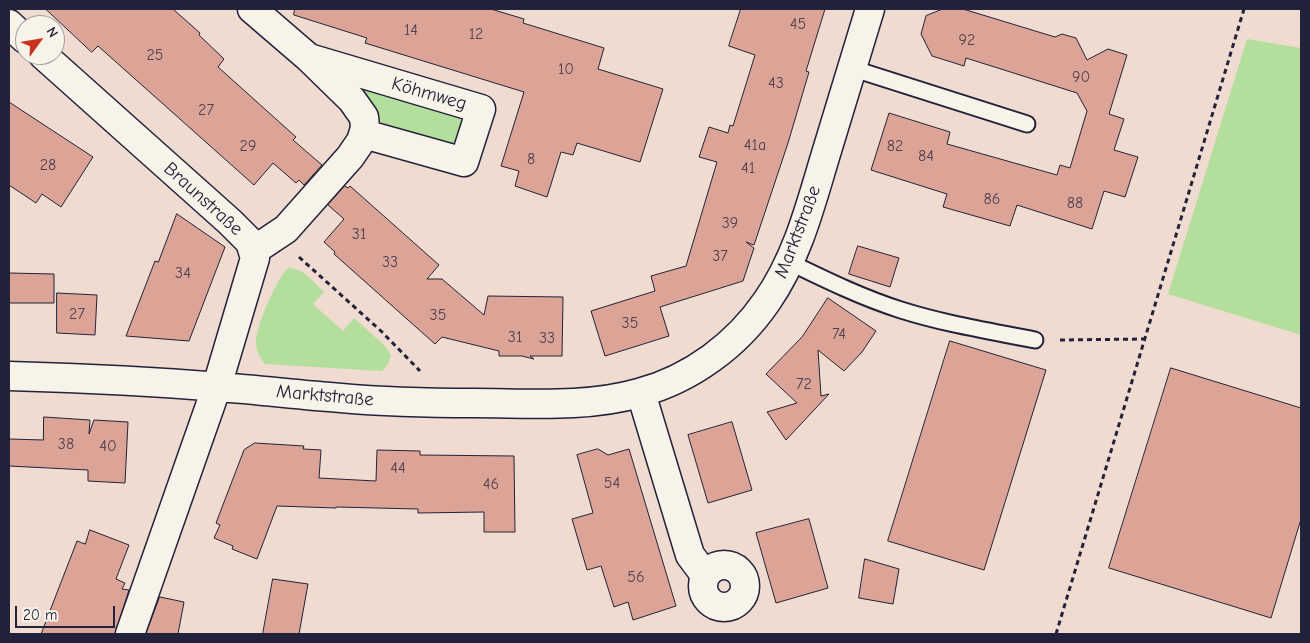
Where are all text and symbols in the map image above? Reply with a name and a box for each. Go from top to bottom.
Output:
house number: 45 [790,14,806,34]
north arrow [15,15,65,65]
house number: 14 [404,20,418,40]
text: N [43,24,62,41]
house number: 12 [469,24,483,44]
house number: 92 [959,30,975,50]
house number: 25 [146,45,164,65]
house number: 10 [558,59,574,79]
house number: 90 [1072,67,1090,87]
street label: Köhmweg [389,72,469,116]
house number: 43 [768,73,784,93]
house number: 27 [198,100,214,120]
house number: 41a [744,135,766,155]
house number: 29 [240,136,256,156]
house number: 82 [887,136,903,156]
house number: 84 [918,146,934,166]
house number: 8 [527,149,535,169]
house number: 28 [40,155,56,175]
street label: Braunstraße [159,157,247,241]
house number: 41 [741,158,755,178]
street label: Marktstraße [770,182,826,282]
house number: 86 [984,189,1000,209]
house number: 88 [1067,193,1083,213]
house number: 39 [722,213,738,233]
house number: 31 [352,224,366,244]
house number: 37 [712,246,728,266]
house number: 33 [382,252,398,272]
house number: 34 [175,263,191,283]
house number: 27 [69,304,85,324]
house number: 35 [430,305,446,325]
house number: 35 [622,313,638,333]
house number: 74 [832,324,846,344]
house number: 31 [508,327,522,347]
house number: 33 [539,328,555,348]
house number: 72 [796,374,812,394]
street label: Marktstraße [275,380,375,412]
house number: 38 [58,434,74,454]
house number: 40 [99,436,117,456]
house number: 44 [390,458,406,478]
house number: 54 [604,473,620,493]
house number: 46 [483,474,499,494]
house number: 56 [627,567,645,587]
scale bar [18,596,118,628]
text: 20 m [23,606,57,624]

